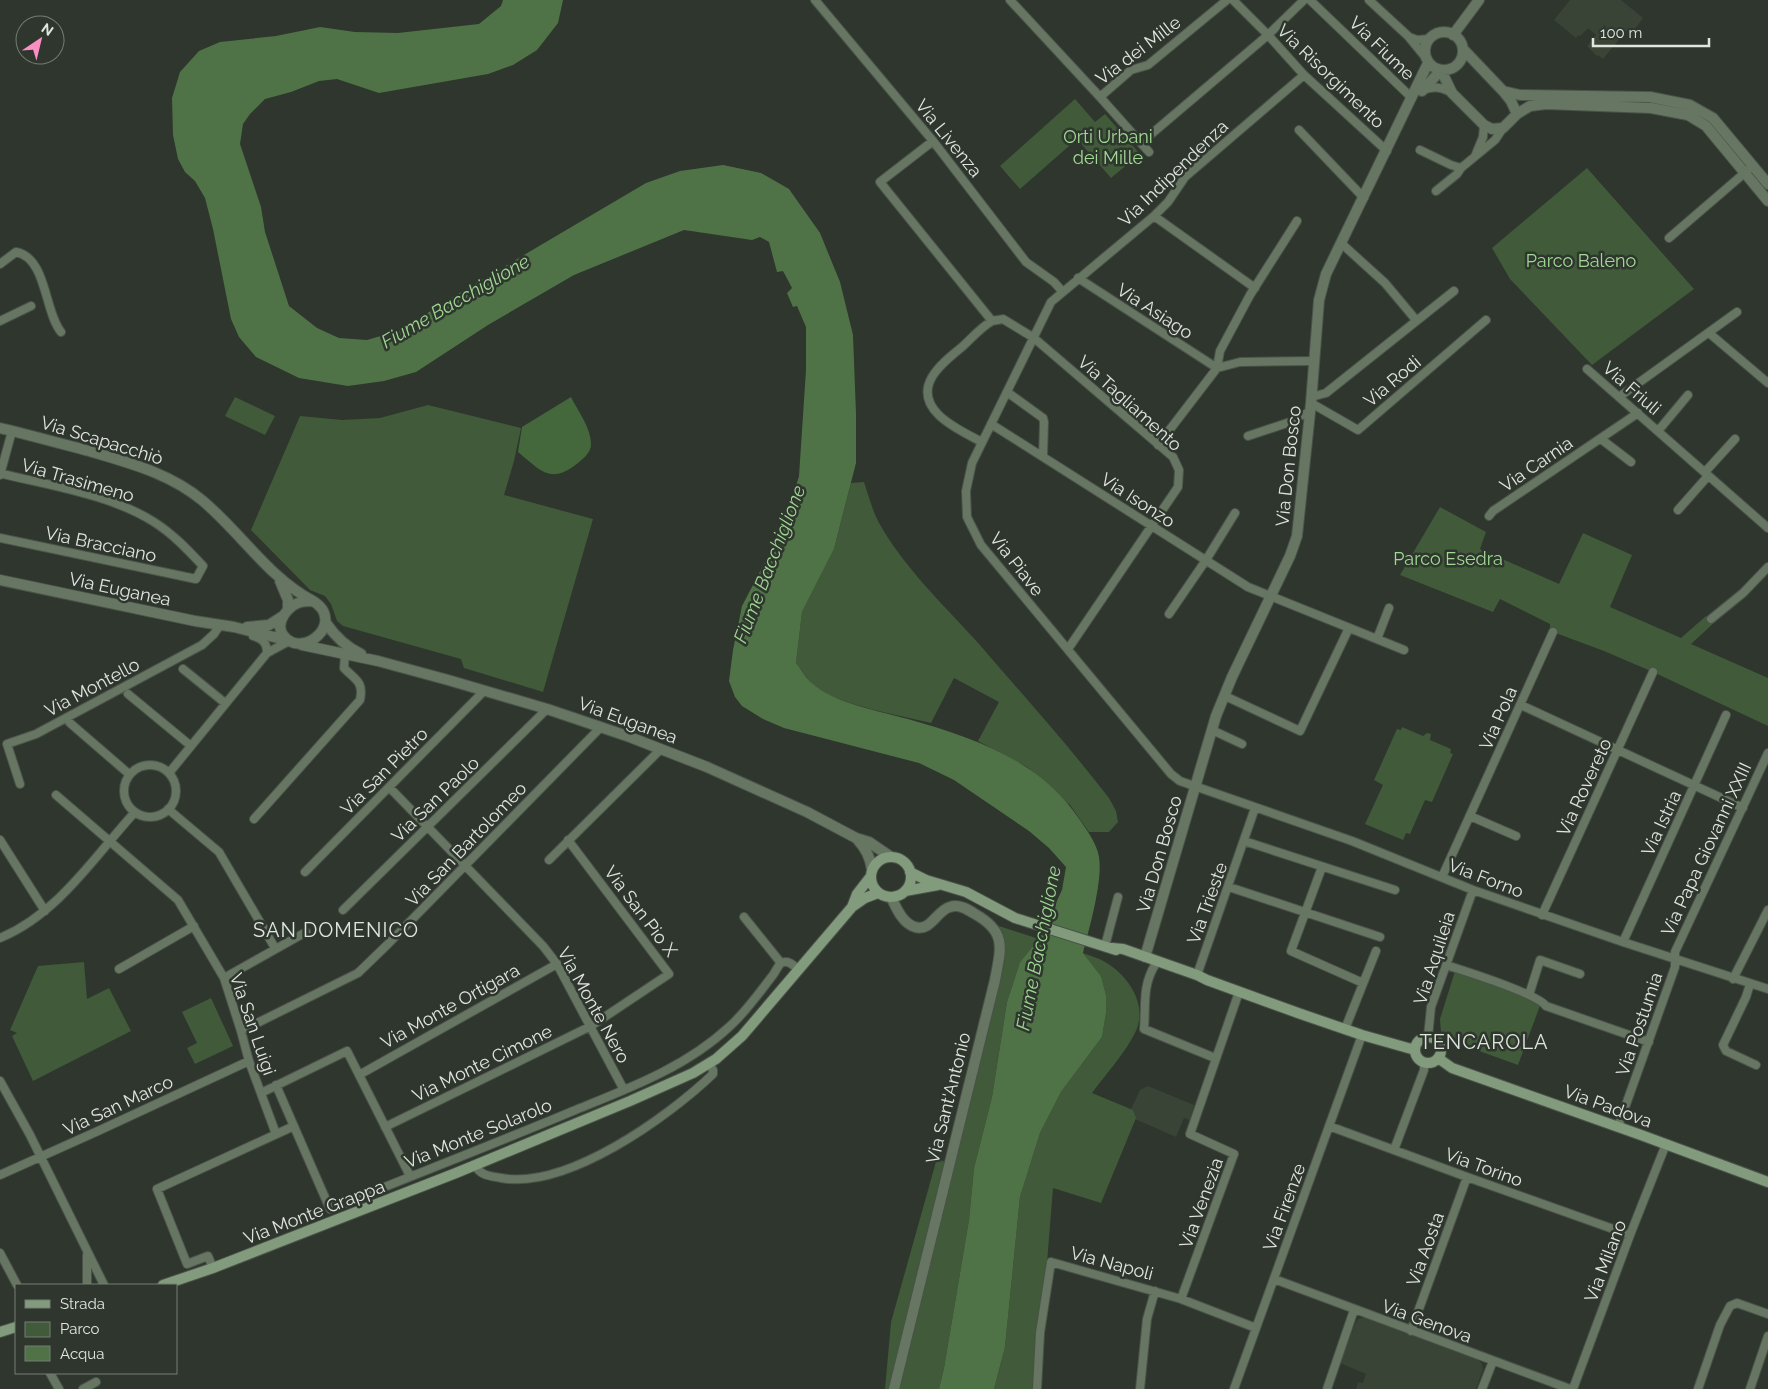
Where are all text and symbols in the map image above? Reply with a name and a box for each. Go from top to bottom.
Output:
street label: Via dei Mille [1091,11,1185,89]
street label: Via Fiume [1345,12,1419,85]
north arrow [15,15,65,65]
scale bar [1593,15,1709,47]
text: N [38,20,56,39]
street label: Via Risorgimento [1273,20,1389,133]
text: 100 m [1600,24,1642,42]
street label: Via Livenza [911,95,987,181]
street label: Via Indipendenza [1114,116,1232,230]
park label: Orti Urbani dei Mille [1063,126,1153,168]
water label: Fiume Bacchiglione [377,250,533,352]
park label: Parco Baleno [1526,250,1637,271]
street label: Via Asiago [1113,279,1197,343]
street label: Via Tagliamento [1074,351,1187,455]
street label: Via Rodi [1359,351,1425,411]
street label: Via Friuli [1599,357,1665,419]
street label: Via Don Bosco [1271,404,1305,527]
street label: Via Scapacchiò [38,411,166,469]
street label: Via Carnia [1496,432,1576,496]
street label: Via Trasimeno [19,454,137,506]
street label: Via Isonzo [1097,468,1179,532]
water label: Fiume Bacchiglione [729,482,809,646]
street label: Via Bracciano [43,522,159,566]
street label: Via Piave [986,528,1049,600]
park label: Parco Esedra [1393,548,1503,569]
street label: Via Euganea [67,568,173,610]
street label: Via Montello [41,653,143,721]
street label: Via Pola [1475,683,1521,753]
street label: Via Euganea [576,692,680,748]
street label: Via San Pietro [336,723,432,819]
street label: Via Rovereto [1552,735,1616,839]
street label: Via San Paolo [387,752,483,846]
street label: Via Papa Giovanni XXIII [1657,759,1755,939]
street label: Via San Bartolomeo [401,777,531,910]
street label: Via Istria [1637,787,1685,859]
street label: Via Don Bosco [1132,793,1186,915]
street label: Via Forno [1445,854,1527,902]
street label: Via Trieste [1183,859,1232,947]
street label: Via San Pio X [600,862,682,961]
water label: Fiume Bacchiglione [1011,864,1065,1032]
street label: Via Aquileia [1409,909,1459,1007]
district label: SAN DOMENICO [253,918,419,942]
street label: Via Monte Nero [553,943,635,1067]
street label: Via Monte Ortigara [377,959,523,1053]
street label: Via San Luigi [226,970,280,1078]
street label: Via Postumia [1611,970,1667,1078]
street label: Via Monte Cimone [409,1020,556,1106]
street label: Via Sant'Antonio [922,1030,975,1166]
district label: TENCAROLA [1419,1030,1549,1054]
street label: Via San Marco [60,1070,176,1140]
street label: Via Padova [1561,1080,1655,1132]
street label: Via Monte Solarolo [401,1094,555,1172]
street label: Via Torino [1442,1143,1526,1191]
street label: Via Venezia [1175,1155,1227,1251]
street label: Via Firenze [1259,1160,1310,1254]
street label: Via Monte Grappa [241,1175,387,1249]
street label: Via Aosta [1402,1209,1448,1289]
street label: Via Milano [1580,1217,1630,1305]
street label: Via Napoli [1068,1242,1156,1284]
legend [15,1284,178,1374]
text: Strada [60,1295,105,1313]
street label: Via Genova [1379,1295,1475,1347]
text: Parco [60,1320,100,1338]
text: Acqua [60,1345,104,1363]

